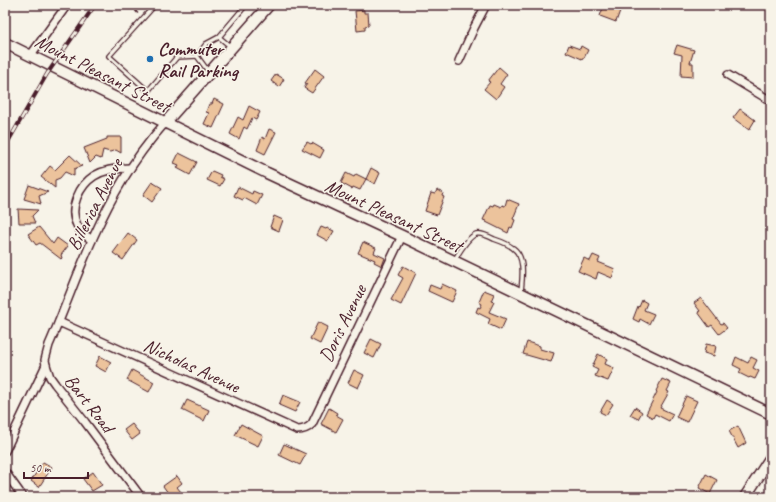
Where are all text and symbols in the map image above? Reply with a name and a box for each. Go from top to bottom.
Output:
street label: Mount Pleasant Street [31,30,177,120]
place label: Commuter Rail Parking [158,37,240,83]
marker: Commuter Rail Parking [145,54,155,64]
street label: Billerica Avenue [61,153,129,254]
street label: Mount Pleasant Street [321,174,468,259]
street label: Doris Avenue [314,279,373,366]
street label: Nicholas Avenue [140,333,245,399]
street label: Bart Road [59,370,121,440]
scale bar [24,454,88,480]
text: 50 m [30,460,52,476]

